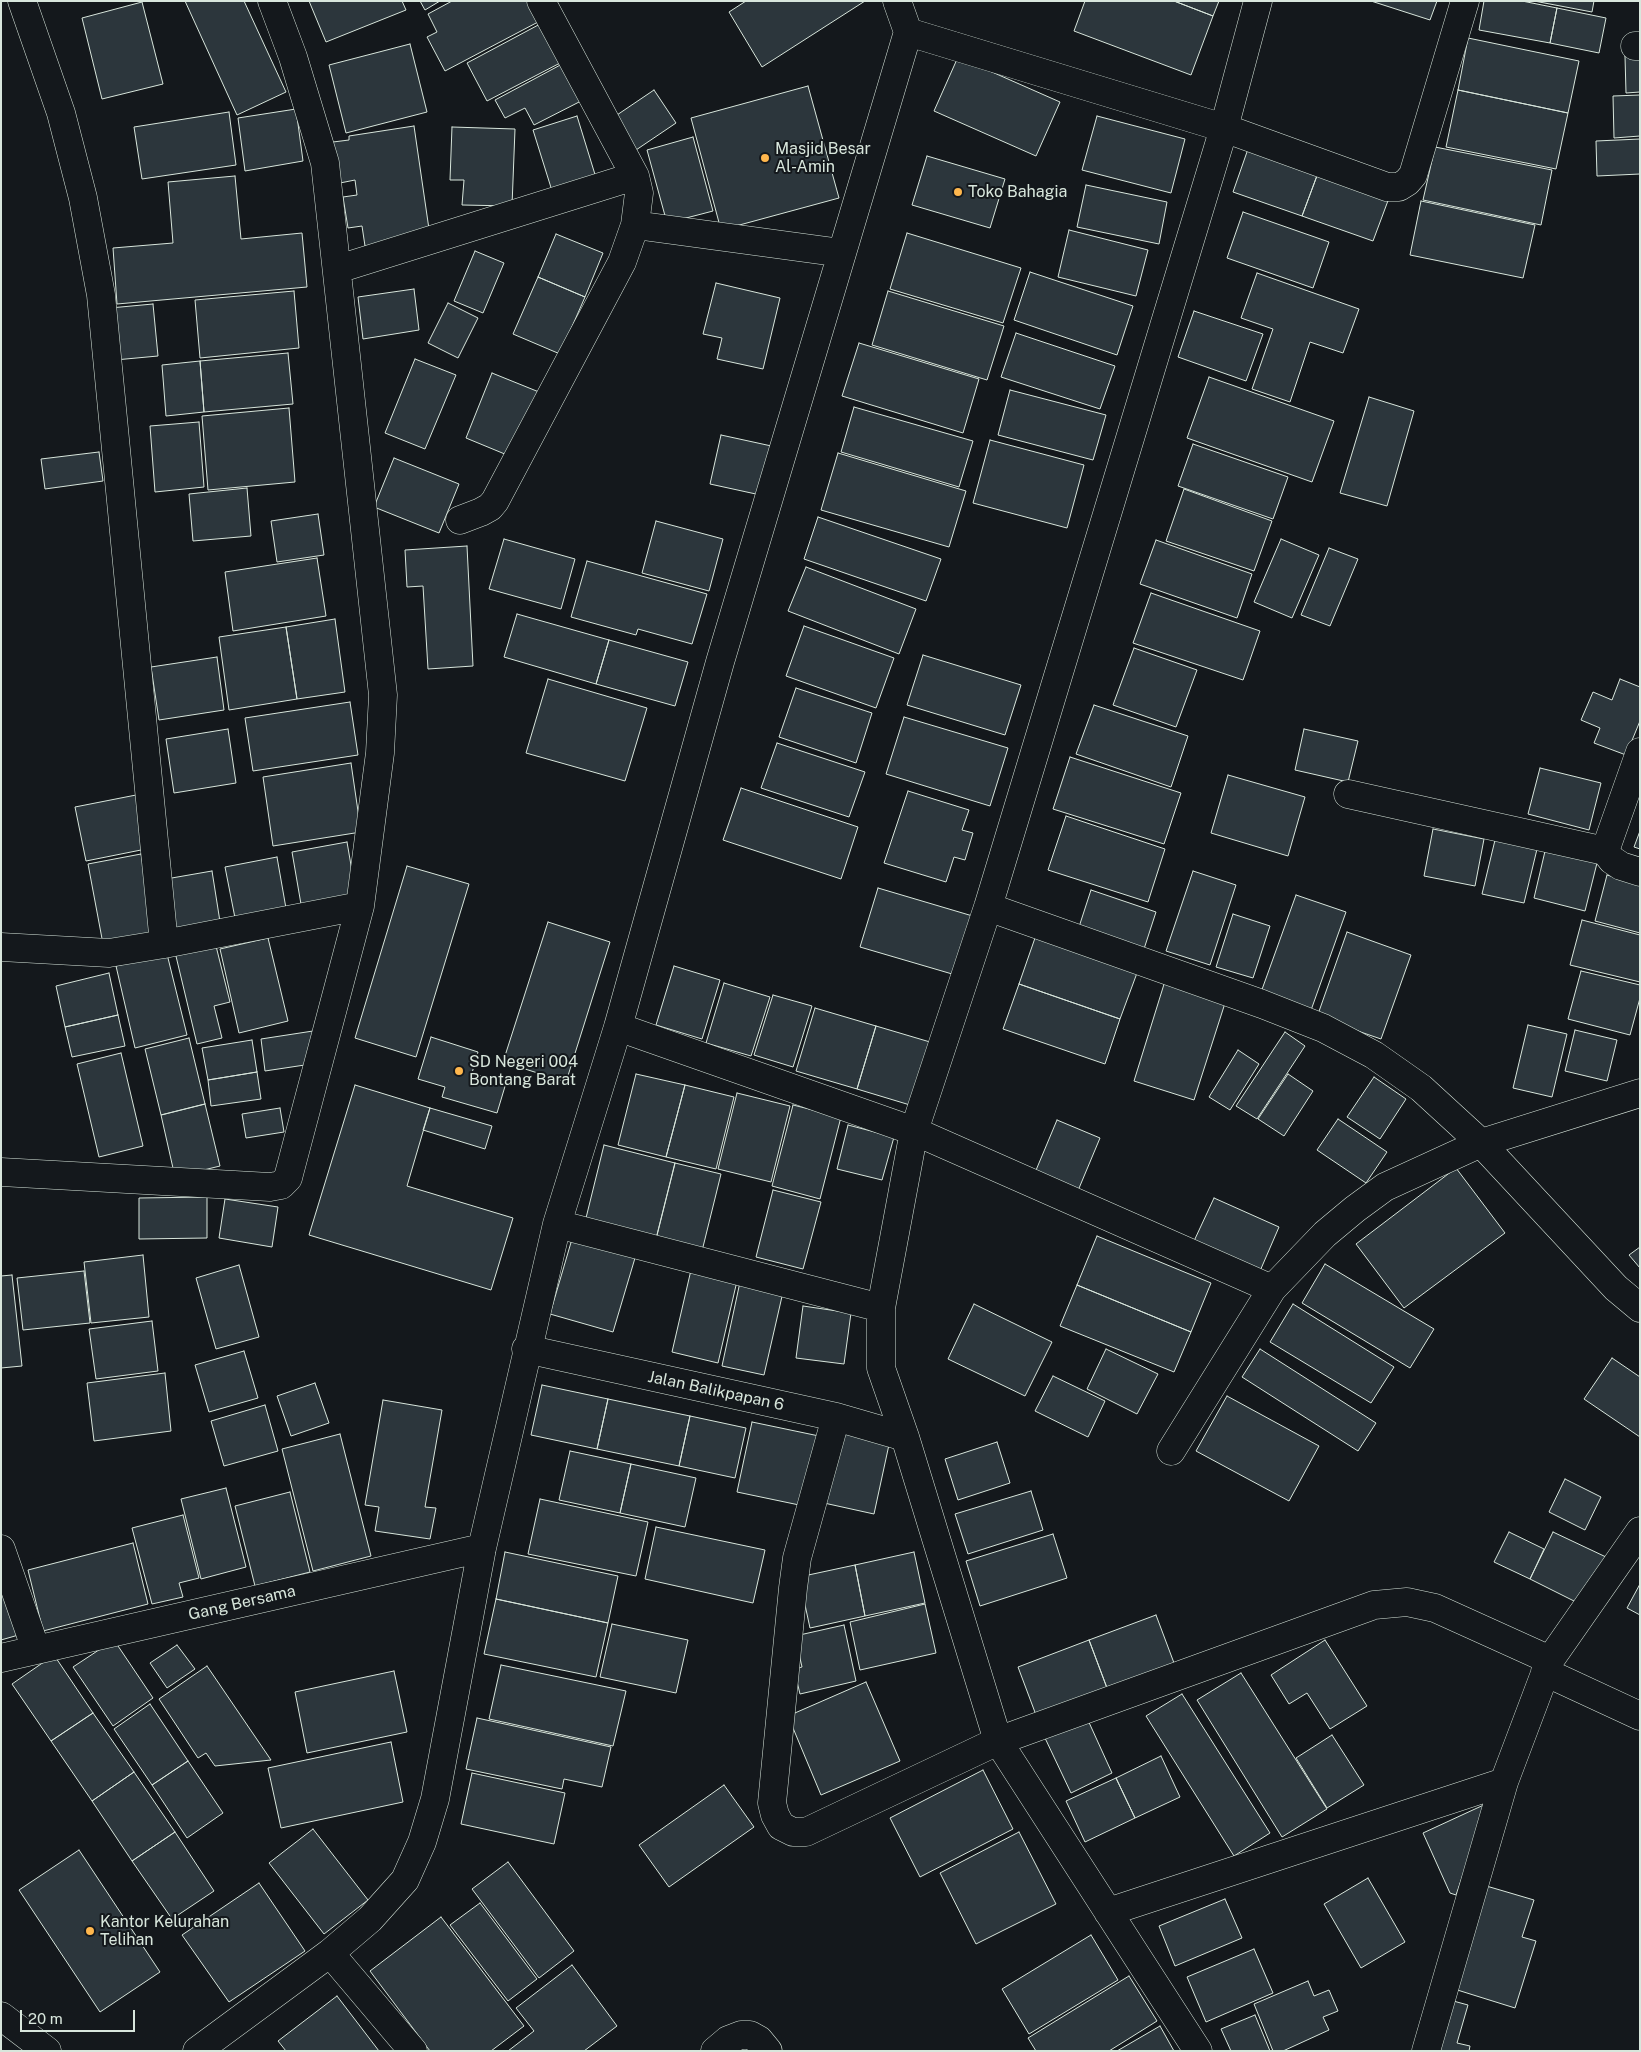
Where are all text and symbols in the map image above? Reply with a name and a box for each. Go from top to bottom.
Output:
place label: Masjid Besar Al-Amin [775,139,871,177]
marker: Masjid Besar Al-Amin [759,152,771,164]
place label: Toko Bahagia [968,182,1067,202]
marker: Toko Bahagia [952,186,964,198]
place label: SD Negeri 004 Bontang Barat [469,1052,578,1090]
marker: SD Negeri 004 Bontang Barat [453,1065,465,1077]
street label: Jalan Balikpapan 6 [646,1367,786,1415]
street label: Gang Bersama [187,1581,297,1625]
place label: Kantor Kelurahan Telihan [100,1912,229,1950]
marker: Kantor Kelurahan Telihan [84,1925,96,1937]
scale bar [22,2000,138,2032]
text: 20 m [28,2010,63,2027]

